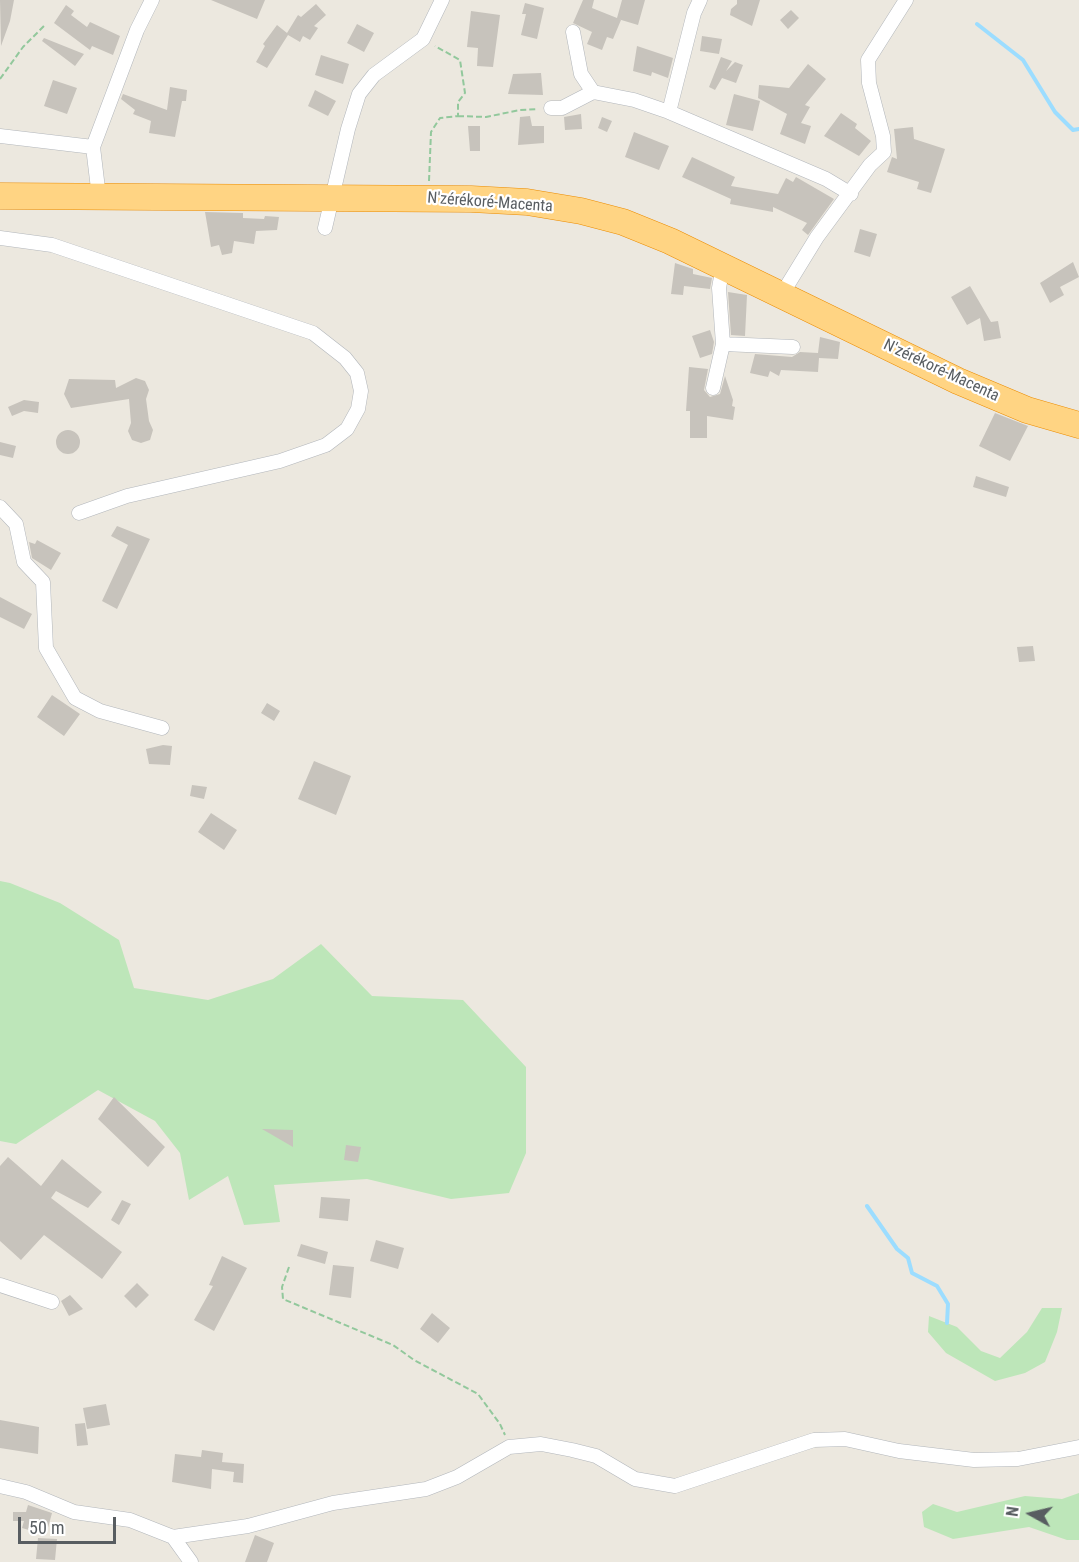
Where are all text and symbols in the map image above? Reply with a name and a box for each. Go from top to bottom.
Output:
street label: N'zérékoré-Macenta [427,189,553,217]
street label: N'zérékoré-Macenta [880,336,1002,406]
north arrow [1001,1484,1061,1544]
scale bar [21,1505,118,1543]
text: N [1003,1505,1023,1518]
text: 50 m [29,1517,64,1538]

